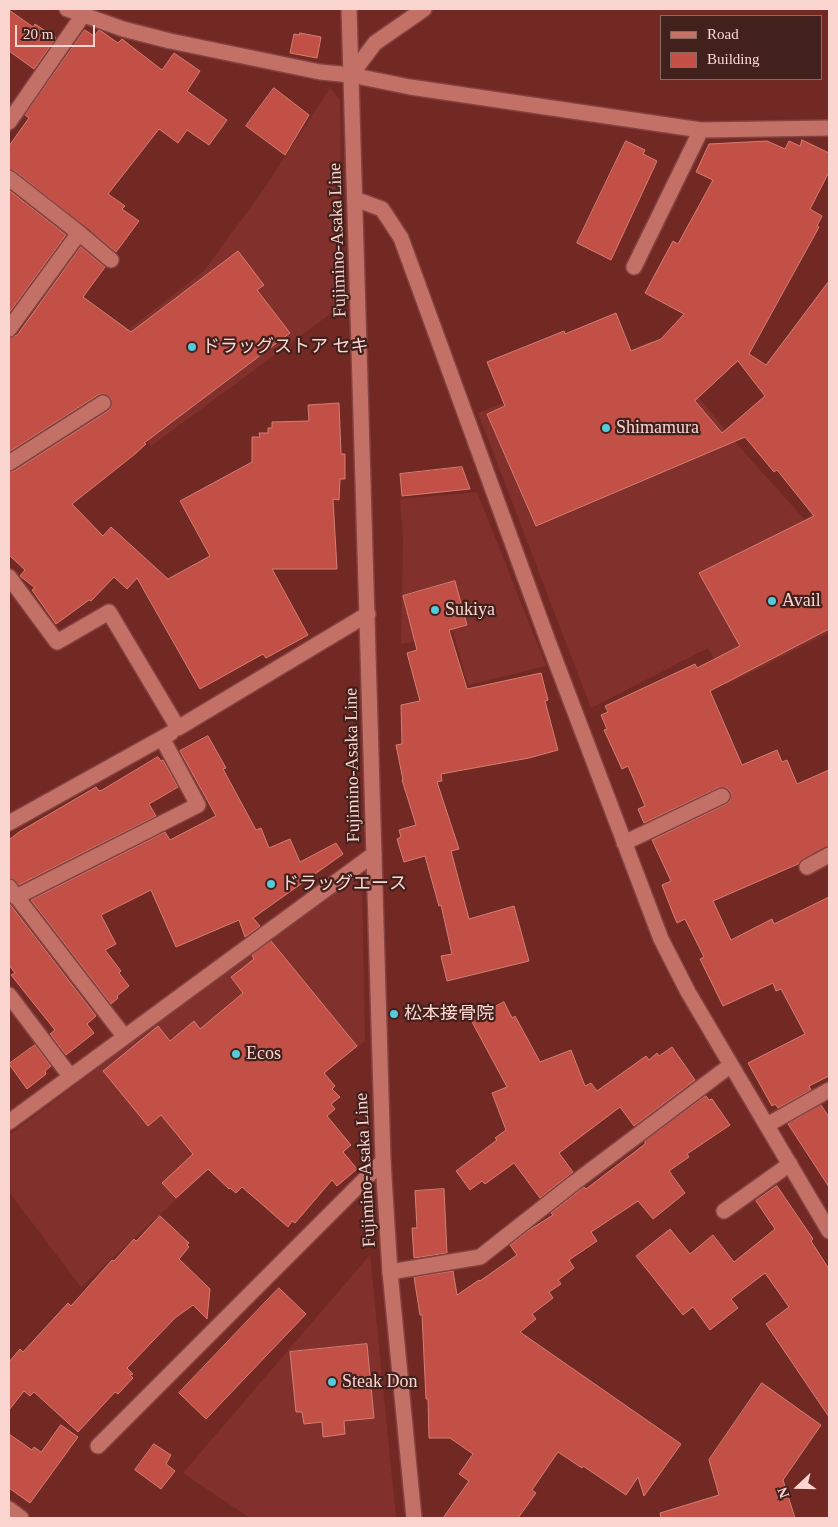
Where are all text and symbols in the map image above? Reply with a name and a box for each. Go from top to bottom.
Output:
scale bar [18,15,98,47]
legend [660,15,823,80]
text: 20 m [23,26,53,42]
text: Road [707,26,739,42]
text: Building [707,51,760,67]
street label: Fujimino-Asaka Line [325,162,351,318]
place label: ドラッグストア セキ [202,336,368,358]
marker: ドラッグストア セキ [186,341,198,353]
place label: Shimamura [616,417,699,439]
marker: Shimamura [600,422,612,434]
place label: Avail [782,590,821,612]
marker: Avail [766,595,778,607]
place label: Sukiya [445,599,495,621]
marker: Sukiya [429,604,441,616]
street label: Fujimino-Asaka Line [341,688,365,842]
place label: ドラッグエース [281,873,407,895]
marker: ドラッグエース [265,878,277,890]
place label: 松本接骨院 [404,1003,494,1025]
marker: 松本接骨院 [388,1008,400,1020]
place label: Ecos [246,1043,281,1065]
marker: Ecos [230,1048,242,1060]
street label: Fujimino-Asaka Line [351,1092,381,1248]
place label: Steak Don [342,1371,417,1393]
marker: Steak Don [326,1376,338,1388]
north arrow [773,1462,823,1512]
text: N [775,1485,792,1500]

